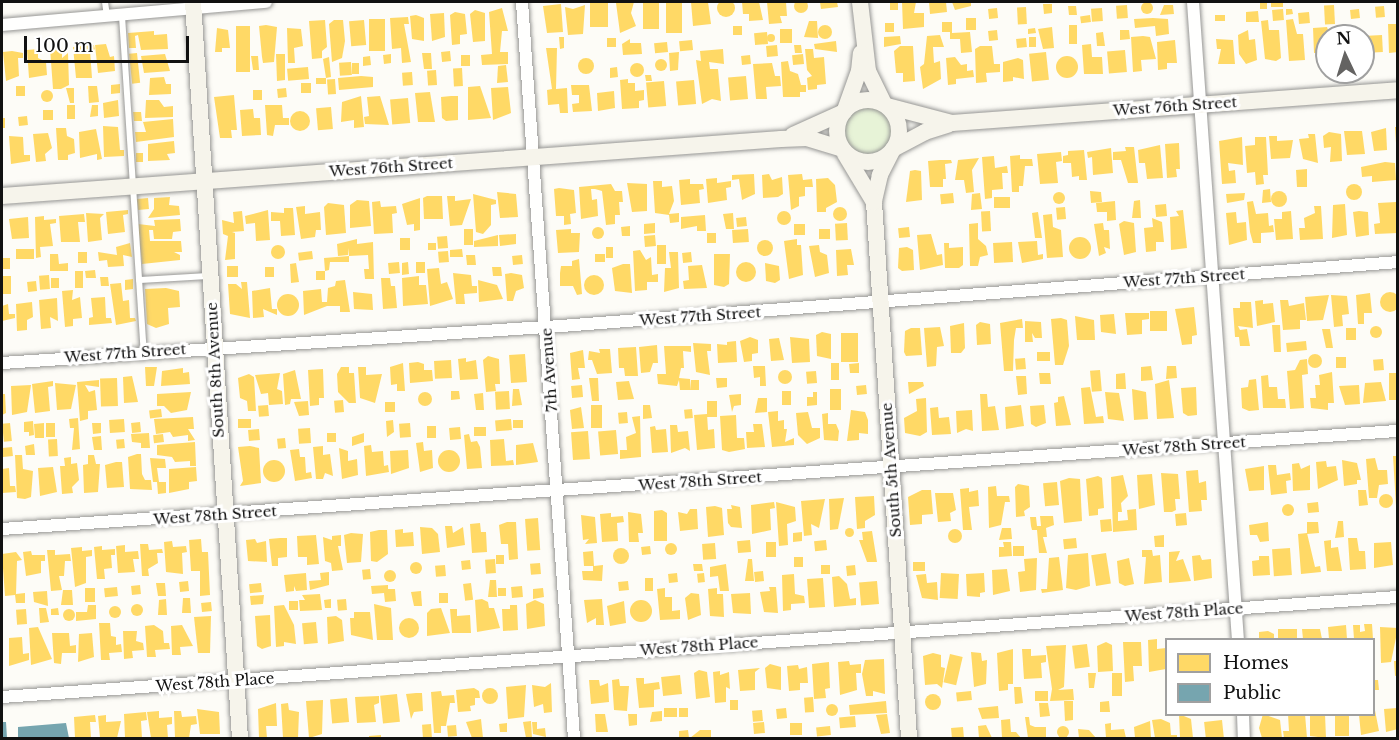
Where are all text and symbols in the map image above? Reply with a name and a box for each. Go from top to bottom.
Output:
scale bar [27,24,192,62]
north arrow [1315,24,1375,84]
text: N [1336,28,1352,49]
text: 100 m [35,35,93,57]
street label: West 76th Street [1112,93,1238,119]
street label: West 76th Street [328,154,454,180]
street label: West 77th Street [1122,265,1246,291]
street label: South 8th Avenue [202,301,228,439]
street label: West 77th Street [638,303,762,329]
street label: 7th Avenue [537,327,561,413]
street label: West 77th Street [63,340,187,366]
street label: South 5th Avenue [877,402,905,538]
street label: West 78th Street [1122,433,1246,459]
street label: West 78th Street [638,468,762,494]
street label: West 78th Street [153,502,277,528]
street label: West 78th Place [1124,599,1244,625]
street label: West 78th Place [639,633,759,659]
legend [1165,638,1375,716]
text: Homes [1223,652,1289,674]
street label: West 78th Place [155,669,275,695]
text: Public [1223,682,1281,704]

